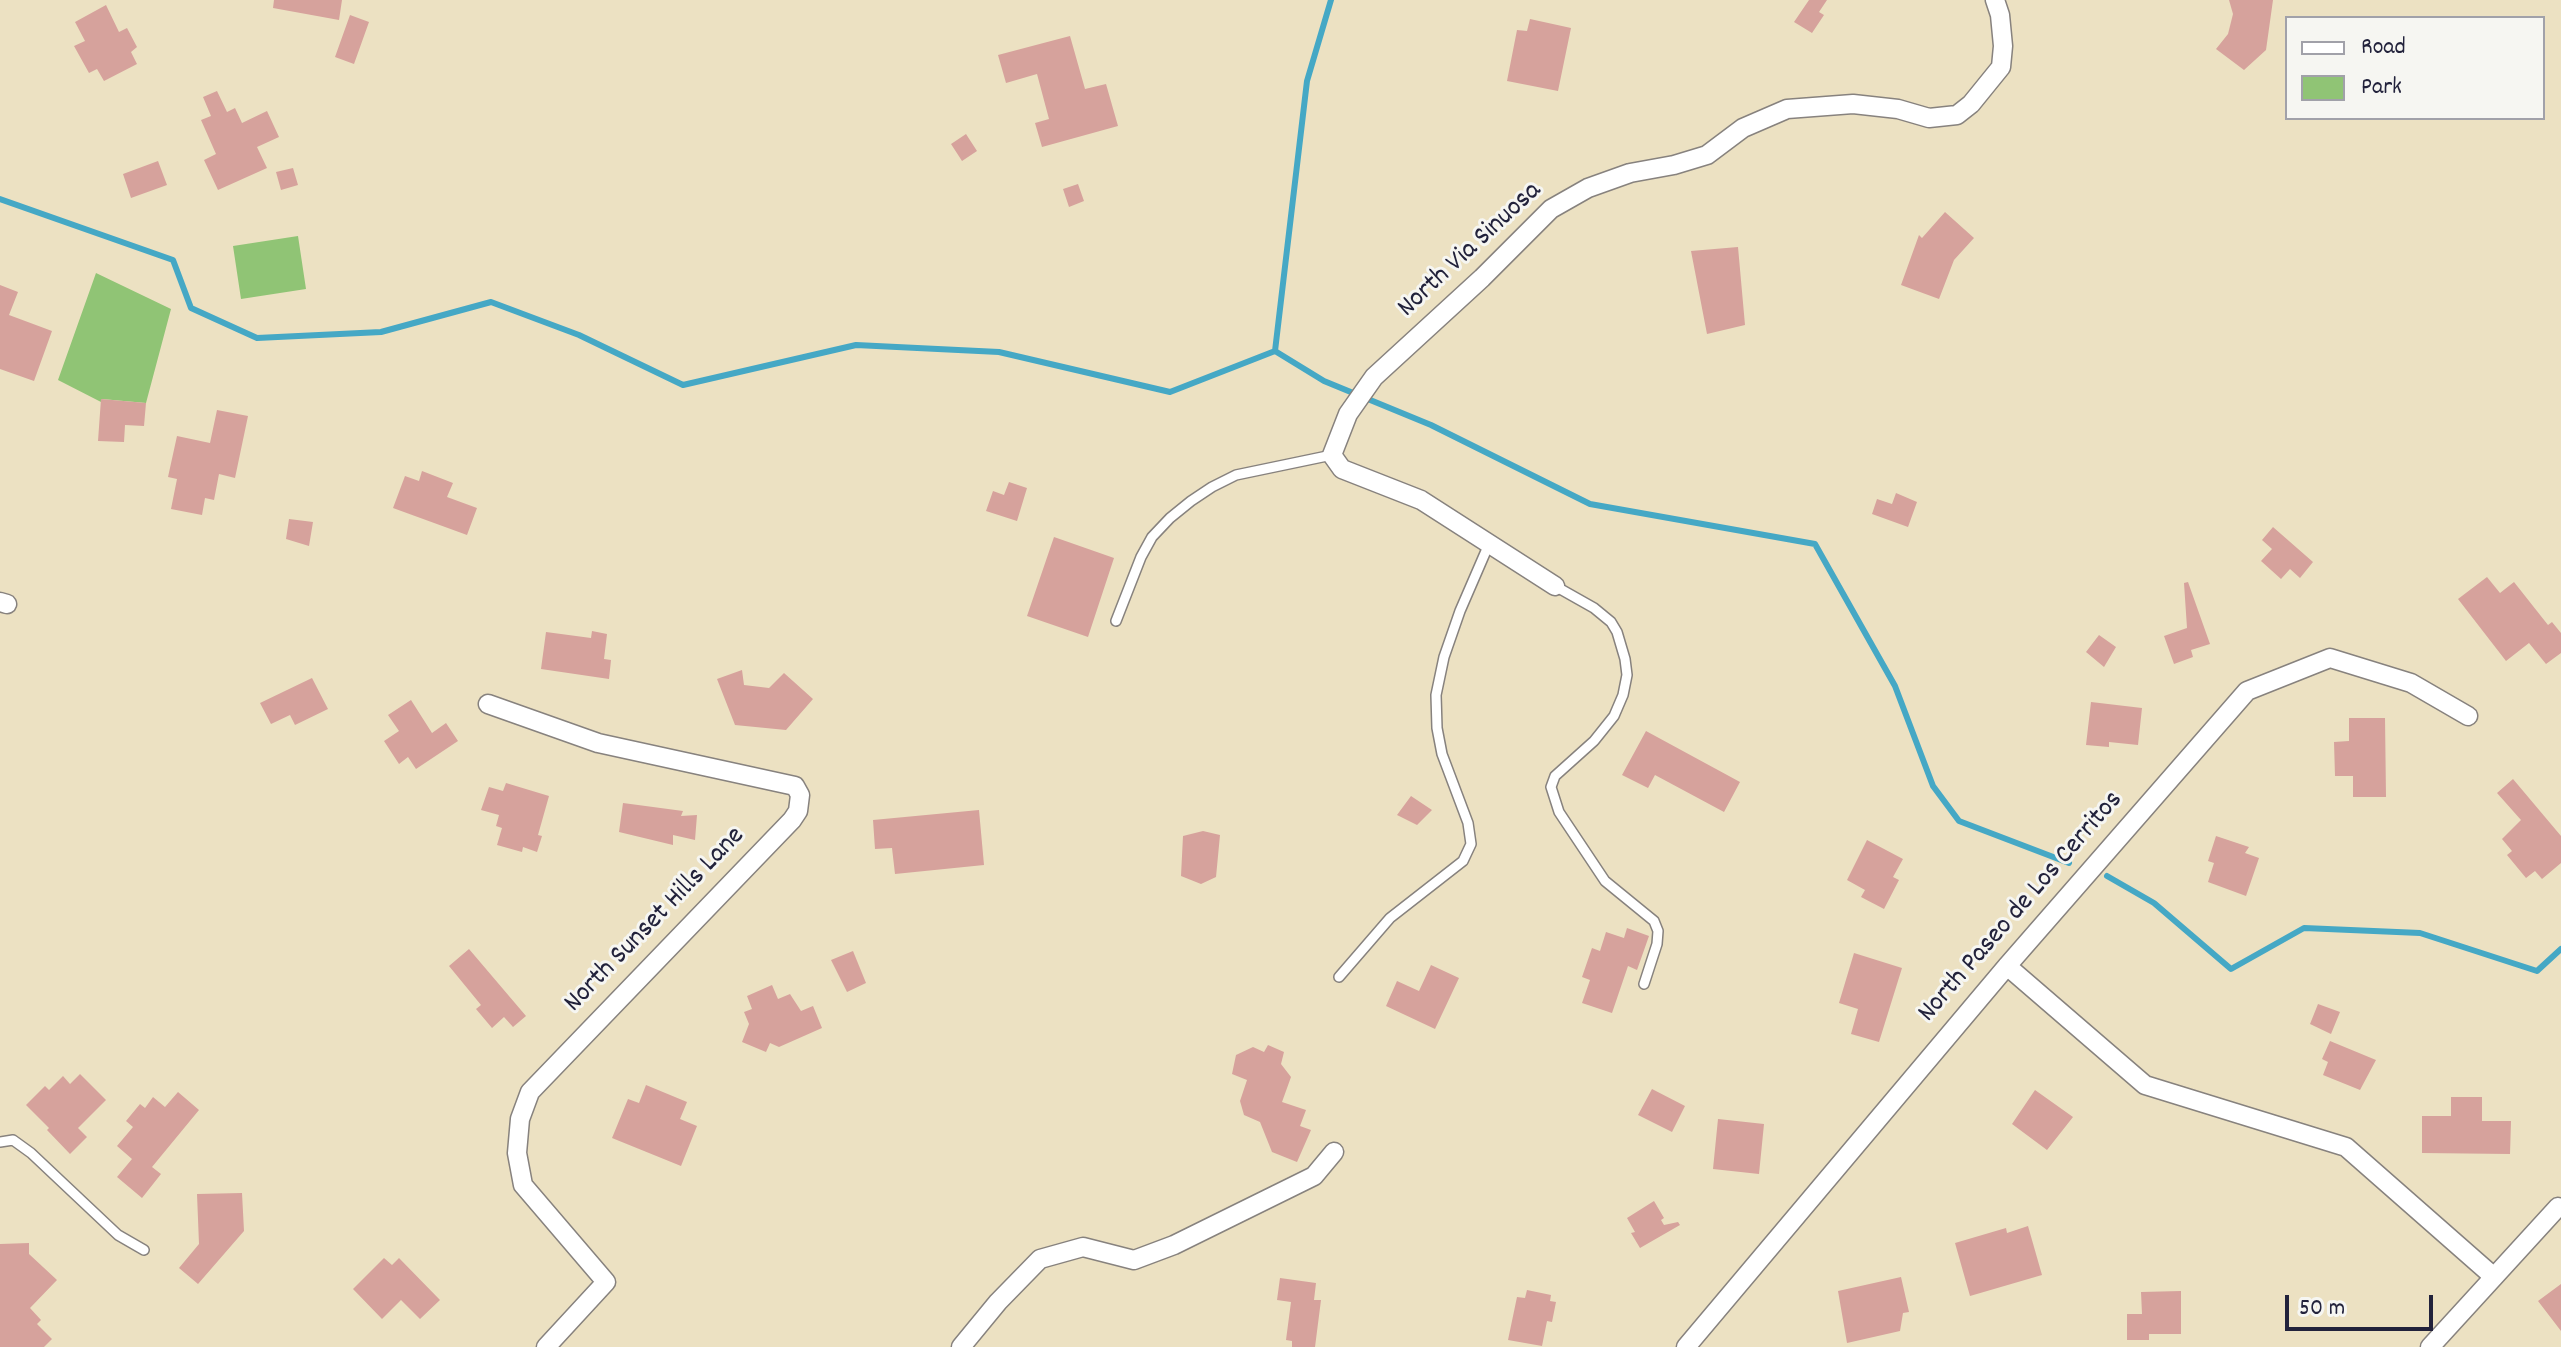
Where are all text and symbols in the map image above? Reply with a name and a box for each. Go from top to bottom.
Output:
legend [2285,16,2545,120]
text: Road [2361,31,2406,65]
text: Park [2361,71,2402,105]
street label: North Via Sinuosa [1392,176,1550,326]
street label: North Paseo de Los Cerritos [1912,785,2132,1031]
street label: North Sunset Hills Lane [559,821,753,1021]
scale bar [2289,1279,2437,1329]
text: 50 m [2299,1292,2345,1326]

